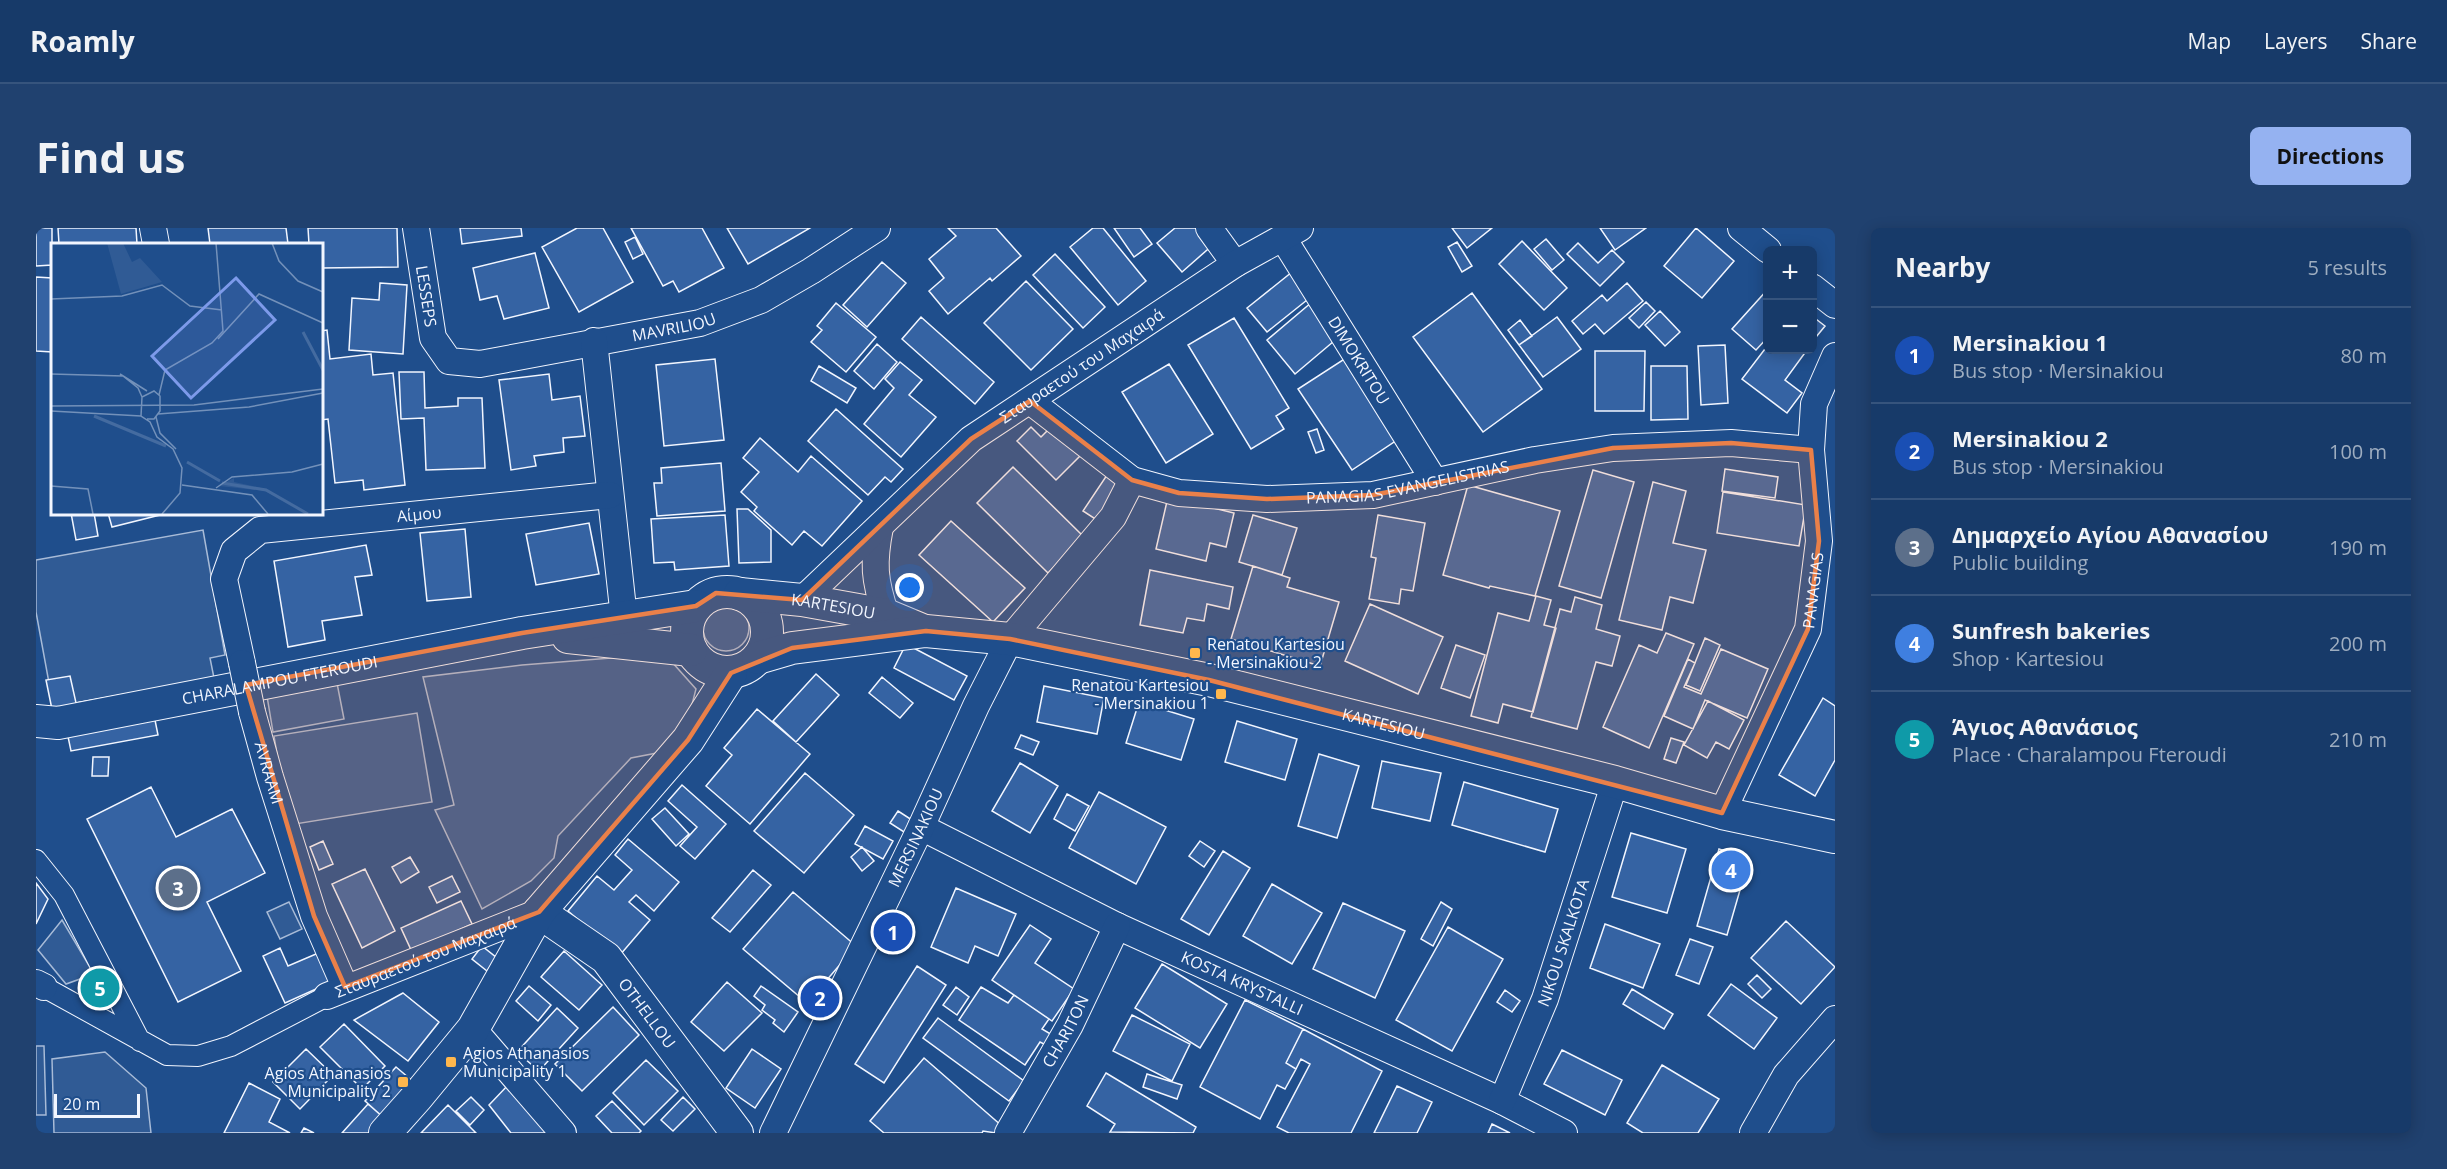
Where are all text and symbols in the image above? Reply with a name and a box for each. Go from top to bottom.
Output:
text: Roamly [30,22,135,60]
text: Map [2188,27,2231,55]
text: Layers [2264,27,2328,55]
text: Share [2361,27,2417,55]
button: Directions [2250,127,2411,185]
text: Find us [36,128,185,185]
inset map [51,243,322,514]
map controls [1763,246,1817,354]
button: + [1763,246,1817,300]
text: Nearby [1895,249,1990,285]
text: 5 results [2307,254,2387,281]
street label: LESSEPS [411,264,442,329]
button: − [1763,300,1817,354]
street label: Σταυραετού του Μαχαιρά [995,303,1168,428]
street label: MAVRILIOU [630,307,719,346]
street label: DIMOKRITOU [1323,312,1395,408]
text: Mersinakiou 1 [1952,327,2108,357]
text: 1 [1909,342,1920,369]
text: 80 m [2340,342,2387,369]
text: Bus stop · Mersinakiou [1952,357,2164,384]
text: Mersinakiou 2 [1952,423,2108,453]
text: 2 [1909,438,1920,465]
text: 100 m [2329,438,2387,465]
text: Bus stop · Mersinakiou [1952,453,2164,480]
street label: PANAGIAS EVANGELISTRIAS [1306,455,1511,509]
street label: Αίμου [396,501,443,527]
text: Δημαρχείο Αγίου Αθανασίου [1952,519,2268,549]
text: 3 [1909,534,1920,561]
text: 190 m [2329,534,2387,561]
text: Public building [1952,549,2088,576]
street label: PANAGIAS [1797,551,1829,630]
your location [895,573,924,602]
street label: KARTESIOU [790,588,877,624]
text: Sunfresh bakeries [1952,615,2150,645]
text: 4 [1909,630,1920,657]
text: 200 m [2329,630,2387,657]
place label: Renatou Kartesiou - Mersinakiou 2 [1207,633,1345,673]
text: Shop · Kartesiou [1952,645,2104,672]
marker: Renatou Kartesiou - Mersinakiou 2 [1188,646,1202,660]
street label: CHARALAMPOU FTEROUDI [180,650,379,710]
place label: Renatou Kartesiou - Mersinakiou 1 [1071,674,1209,714]
marker: Renatou Kartesiou - Mersinakiou 1 [1214,687,1228,701]
street label: KARTESIOU [1340,703,1427,745]
text: Άγιος Αθανάσιος [1952,711,2138,741]
text: 5 [1909,726,1920,753]
text: 210 m [2329,726,2387,753]
street label: AVRAAM [250,739,289,807]
text: Place · Charalampou Fteroudi [1952,741,2227,768]
street label: MERSINAKIOU [883,785,948,891]
pin: 4 [1712,848,1750,892]
pin: 3 [158,866,198,910]
street label: NIKOU SKALKOTA [1532,875,1594,1010]
pin: 1 [874,910,912,954]
street label: Σταυραετού του Μαχαιρά [332,911,520,1003]
street label: KOSTA KRYSTALLI [1178,946,1307,1020]
pin: 5 [80,966,120,1011]
street label: OTHELLOU [614,973,681,1053]
pin: 2 [800,976,840,1020]
street label: CHARITON [1037,991,1094,1072]
place label: Agios Athanasios Municipality 1 [463,1042,589,1082]
marker: Agios Athanasios Municipality 1 [444,1055,458,1069]
place label: Agios Athanasios Municipality 2 [265,1062,391,1102]
marker: Agios Athanasios Municipality 2 [396,1075,410,1089]
scale bar [54,1091,140,1118]
text: 20 m [63,1093,100,1115]

